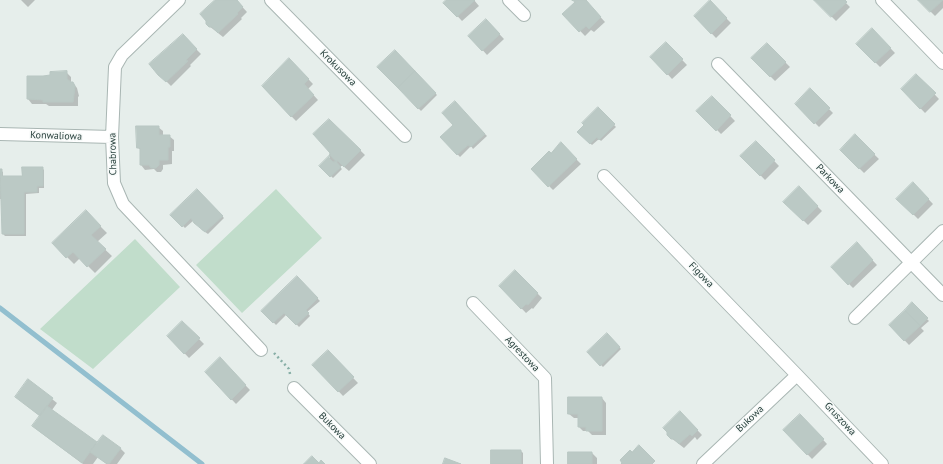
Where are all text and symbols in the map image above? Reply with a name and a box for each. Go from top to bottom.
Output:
street label: Krokusowa [317,47,359,89]
street label: Konwaliowa [30,129,82,143]
street label: Chabrowa [107,133,119,175]
street label: Parkowa [813,162,847,196]
street label: Figowa [686,260,716,290]
street label: Agrestowa [502,334,542,374]
street label: Gruszowa [822,400,858,438]
street label: Bukowa [734,403,766,435]
street label: Bukowa [316,410,348,442]

